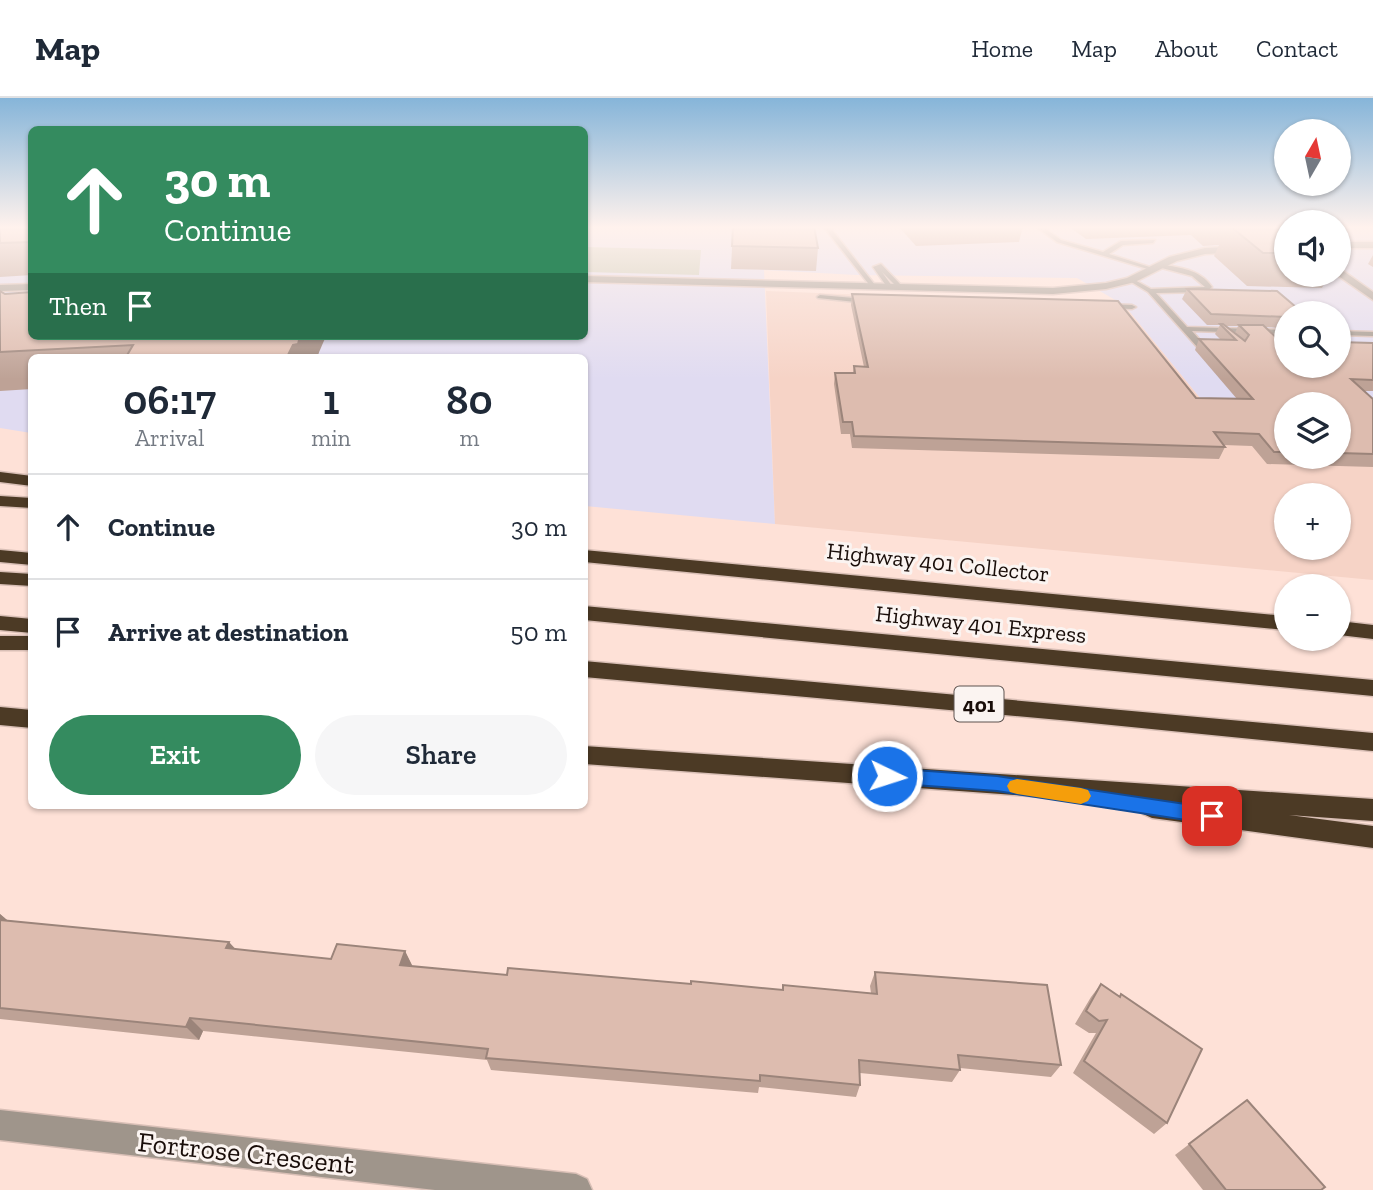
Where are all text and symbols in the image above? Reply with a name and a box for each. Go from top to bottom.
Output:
text: Map [35,29,100,68]
text: Home [971,34,1033,63]
text: Map [1071,34,1117,63]
text: About [1155,34,1218,63]
text: Contact [1256,34,1338,63]
north arrow [1274,119,1351,196]
map controls [1274,119,1351,651]
text: 30 m [164,151,270,210]
icon: ahead [49,154,140,245]
button: sound [1274,210,1351,287]
text: Continue [164,211,292,249]
icon: arrive [121,287,159,325]
text: Then [49,290,107,322]
button: search [1274,301,1351,378]
text: 06:17 [123,374,216,425]
text: 1 [323,374,339,425]
text: 80 [446,374,493,425]
button: layers [1274,392,1351,469]
text: Arrival [135,424,204,452]
text: min [311,424,351,452]
text: m [459,424,479,452]
button: + [1274,483,1351,560]
icon: ahead [49,508,87,546]
text: Continue [108,511,215,543]
text: 30 m [511,511,567,543]
street label: Highway 401 Collector [825,536,1051,588]
button: − [1274,574,1351,651]
street label: Highway 401 Express [874,599,1088,649]
icon: arrive [49,613,87,651]
text: Arrive at destination [108,616,348,648]
text: 50 m [510,616,567,648]
road number: 401 [954,686,1004,722]
button: Exit [49,715,301,795]
button: Share [315,715,567,795]
position arrow [850,739,924,813]
pin [1182,786,1242,846]
icon: arrive [1193,797,1231,835]
street label: Fortrose Crescent [136,1125,356,1181]

